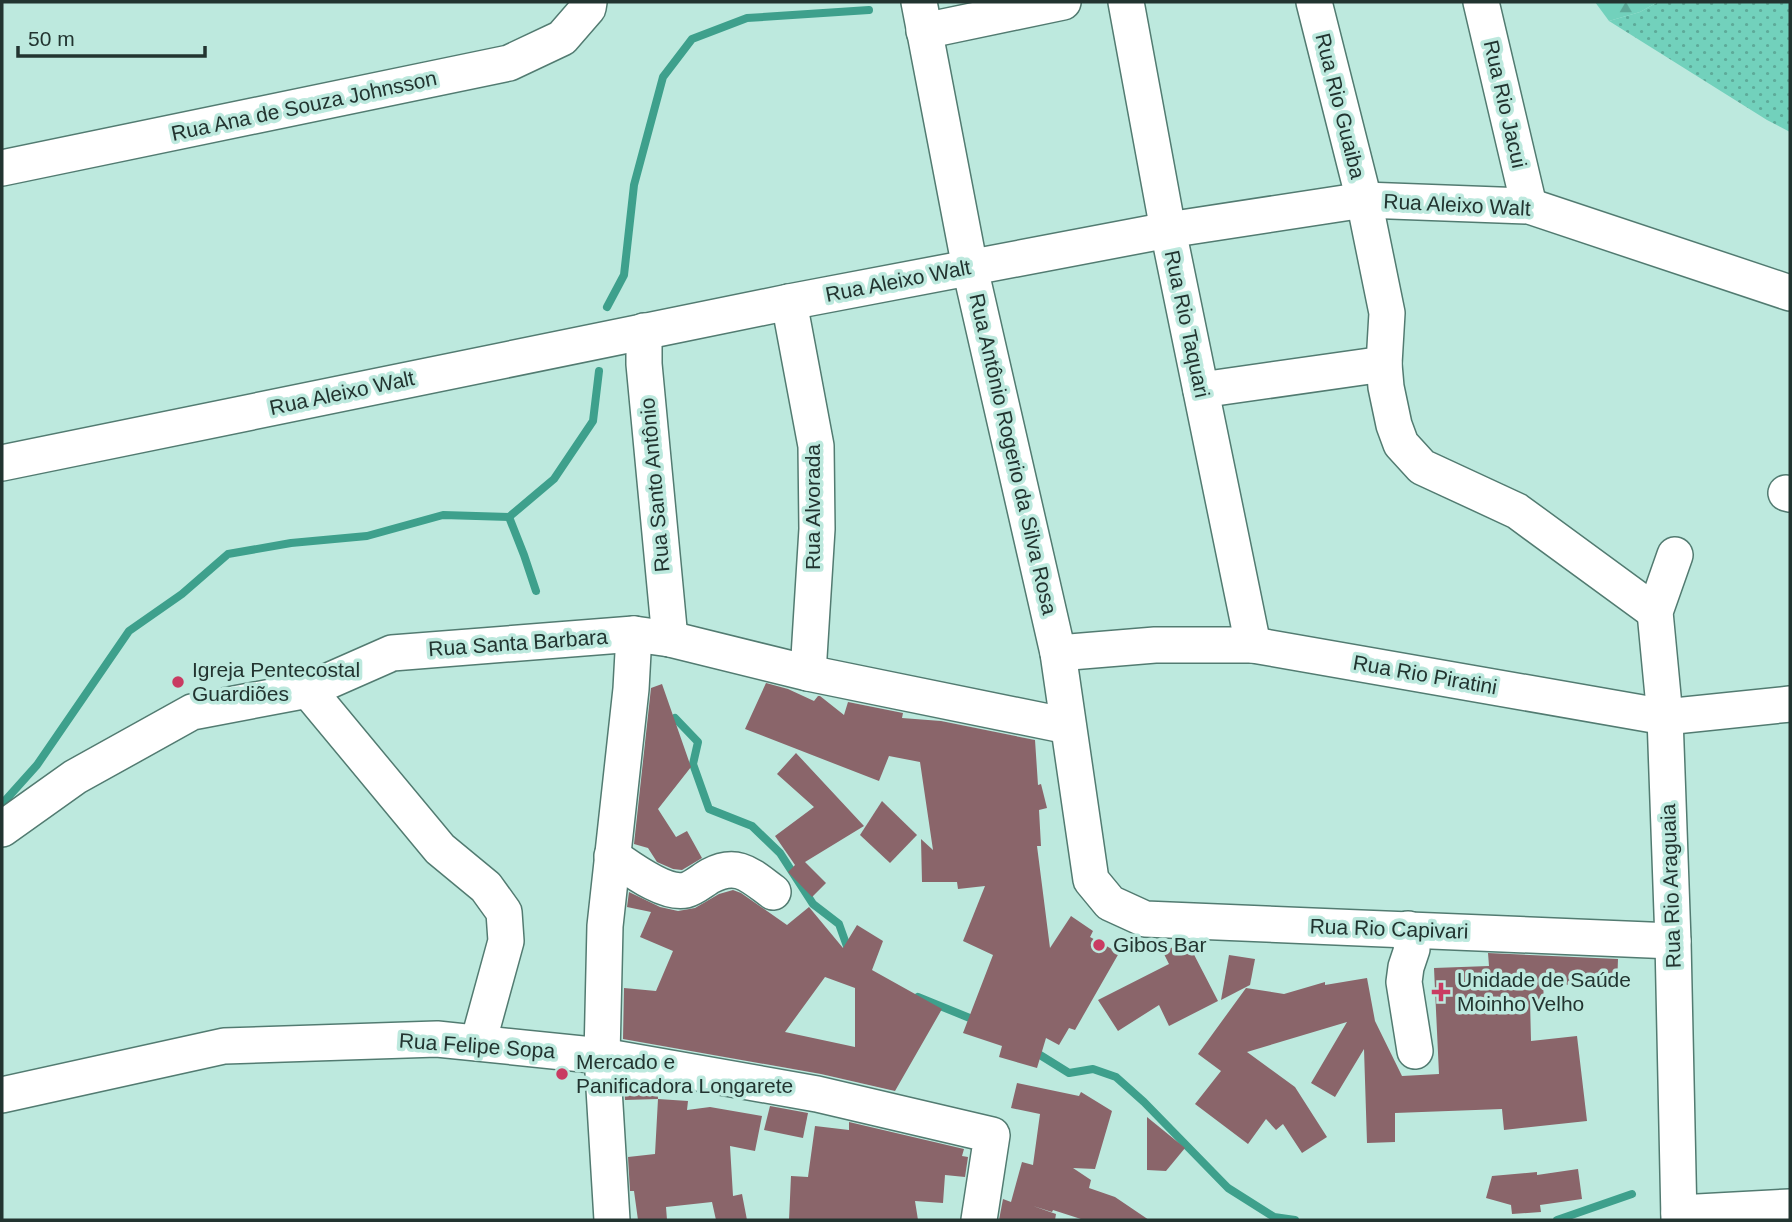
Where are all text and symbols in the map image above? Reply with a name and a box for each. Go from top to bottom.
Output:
scale bar [18,14,205,58]
text: 50 m [28,27,75,50]
street label: Rua Rio Guaiba [1311,31,1370,181]
street label: Rua Rio Jacui [1480,38,1531,170]
street label: Rua Ana de Souza Johnsson [169,66,439,145]
street label: Rua Aleixo Walt [1383,189,1531,220]
street label: Rua Rio Taquari [1161,248,1214,400]
street label: Rua Aleixo Walt [823,255,973,306]
street label: Rua Antônio Rogerio da Silva Rosa [965,291,1062,617]
street label: Rua Aleixo Walt [267,366,417,419]
street label: Rua Santo Antônio [635,397,674,573]
street label: Rua Alvorada [801,444,824,570]
street label: Rua Santa Barbara [427,625,609,660]
street label: Rua Rio Piratini [1351,651,1499,699]
place label: Igreja Pentecostal Guardiões [192,658,360,705]
marker: Igreja Pentecostal Guardiões [170,674,186,690]
street label: Rua Rio Araguaia [1656,803,1685,969]
street label: Rua Rio Capivari [1309,914,1469,943]
place label: Gibos Bar [1113,933,1206,956]
marker: Gibos Bar [1091,937,1107,953]
place label: Unidade de Saúde Moinho Velho [1457,968,1631,1015]
marker: Unidade de Saúde Moinho Velho [1431,982,1451,1002]
street label: Rua Felipe Sopa [398,1029,556,1062]
place label: Mercado e Panificadora Longarete [576,1050,793,1097]
marker: Mercado e Panificadora Longarete [554,1066,570,1082]

